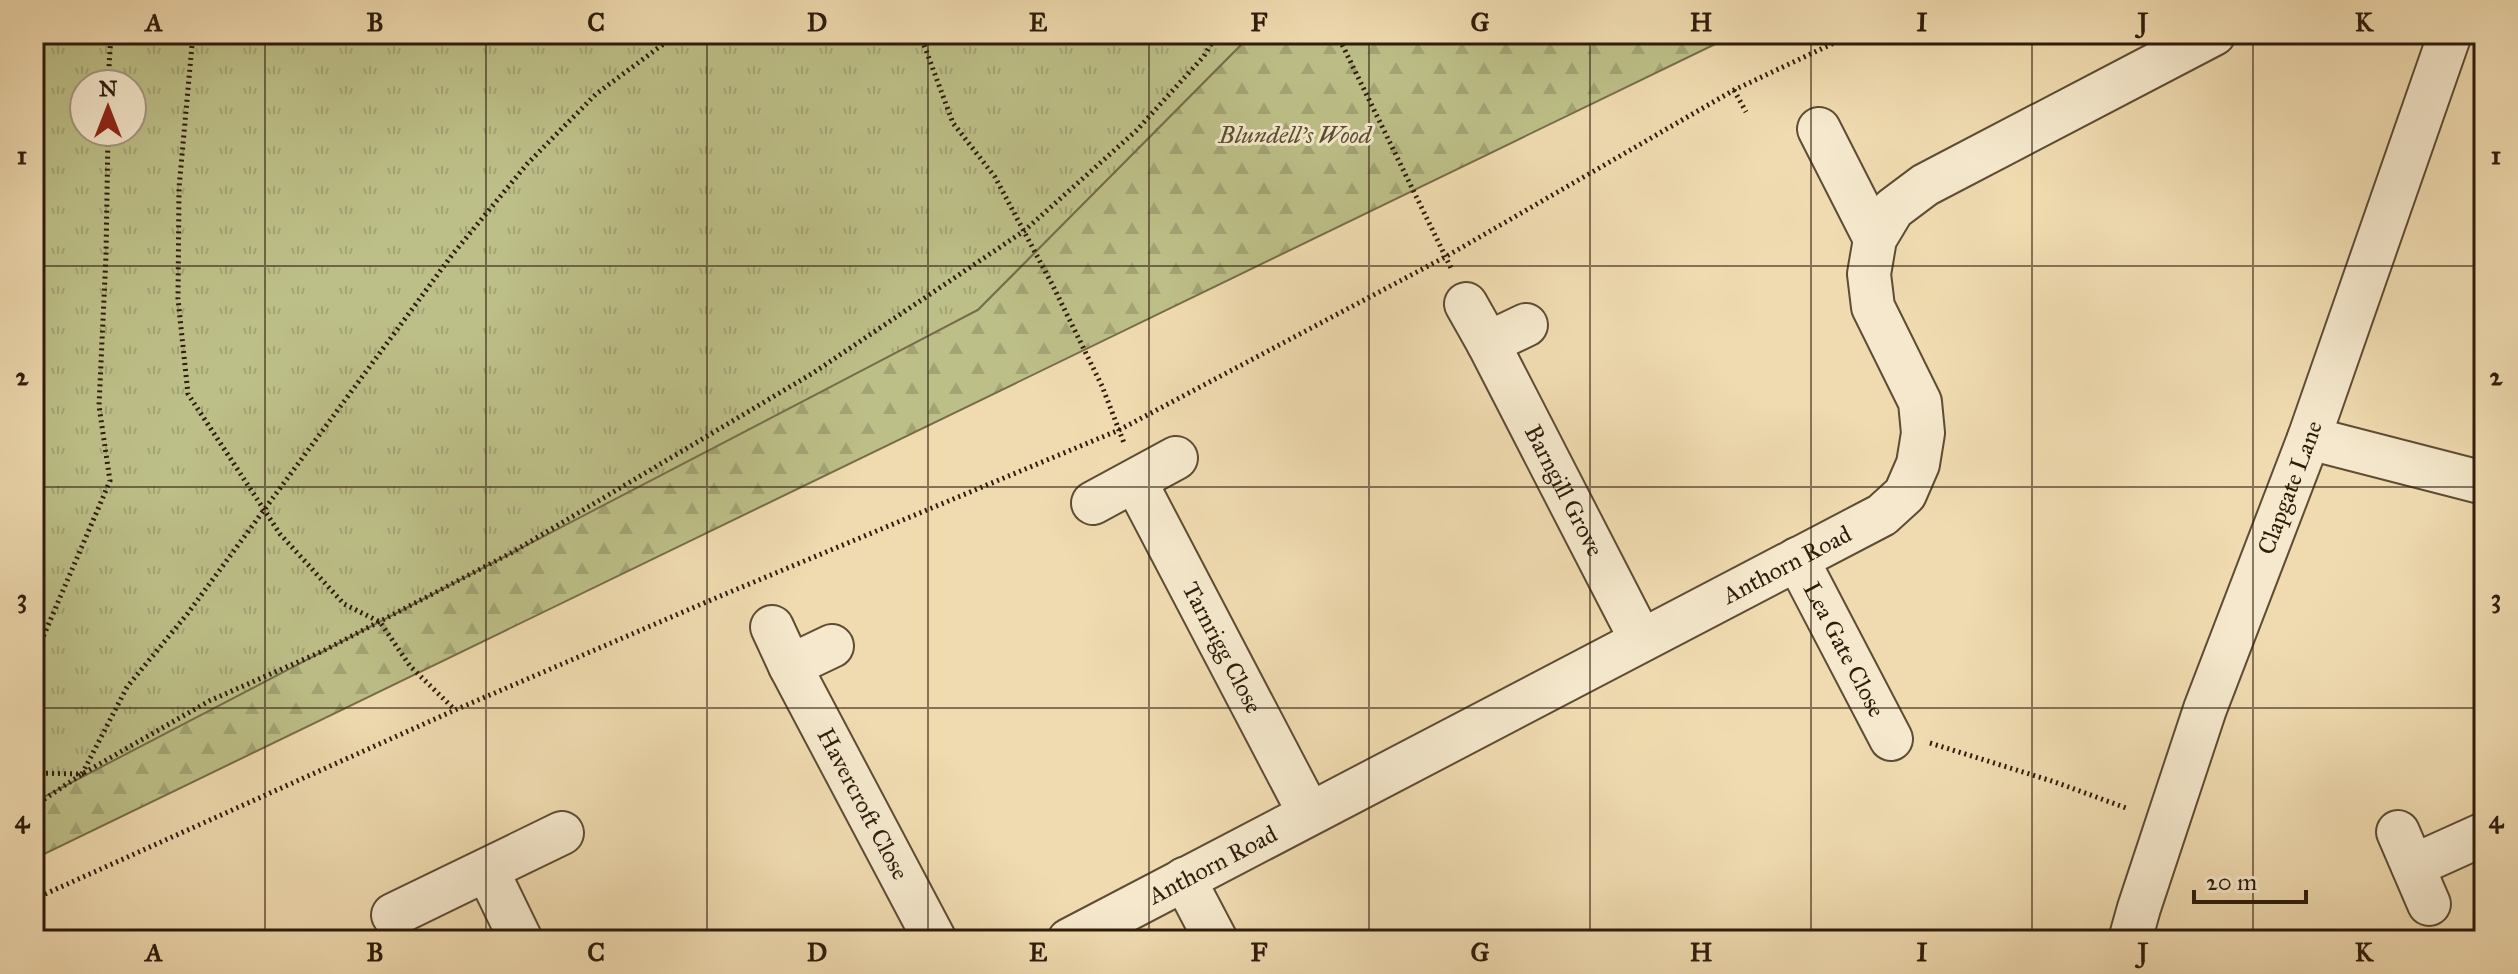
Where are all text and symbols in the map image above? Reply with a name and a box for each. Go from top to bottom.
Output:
text: A [143,6,163,38]
text: B [366,6,384,38]
text: C [587,6,605,38]
text: D [807,6,827,38]
text: E [1029,6,1048,38]
text: F [1251,6,1268,38]
text: G [1470,6,1490,38]
text: H [1690,6,1713,38]
text: I [1916,6,1928,38]
text: J [2135,6,2149,39]
text: K [2355,6,2375,38]
north arrow [68,68,148,148]
text: N [99,75,118,102]
park label: Blundell's Wood [1218,120,1373,150]
text: 1 [17,139,27,171]
text: 1 [2491,139,2501,171]
text: 2 [16,360,30,392]
text: 2 [2490,360,2504,392]
street label: Clapgate Lane [2251,417,2329,559]
street label: Barngill Grove [1518,420,1610,561]
street label: Anthorn Road [1716,519,1856,611]
street label: Tarnrigg Close [1176,577,1269,718]
street label: Lea Gate Close [1797,577,1892,722]
text: 3 [17,582,27,614]
text: 3 [2491,582,2501,614]
street label: Havercroft Close [811,723,915,885]
text: 4 [15,803,31,835]
text: 4 [2489,803,2505,835]
street label: Anthorn Road [1142,819,1282,911]
scale bar [2194,854,2306,904]
text: 20 m [2206,867,2257,897]
text: A [143,936,163,968]
text: B [366,936,384,968]
text: C [587,936,605,968]
text: D [807,936,827,968]
text: E [1029,936,1048,968]
text: F [1251,936,1268,968]
text: G [1470,936,1490,968]
text: H [1690,936,1713,968]
text: I [1916,936,1928,968]
text: J [2135,936,2149,969]
text: K [2355,936,2375,968]

